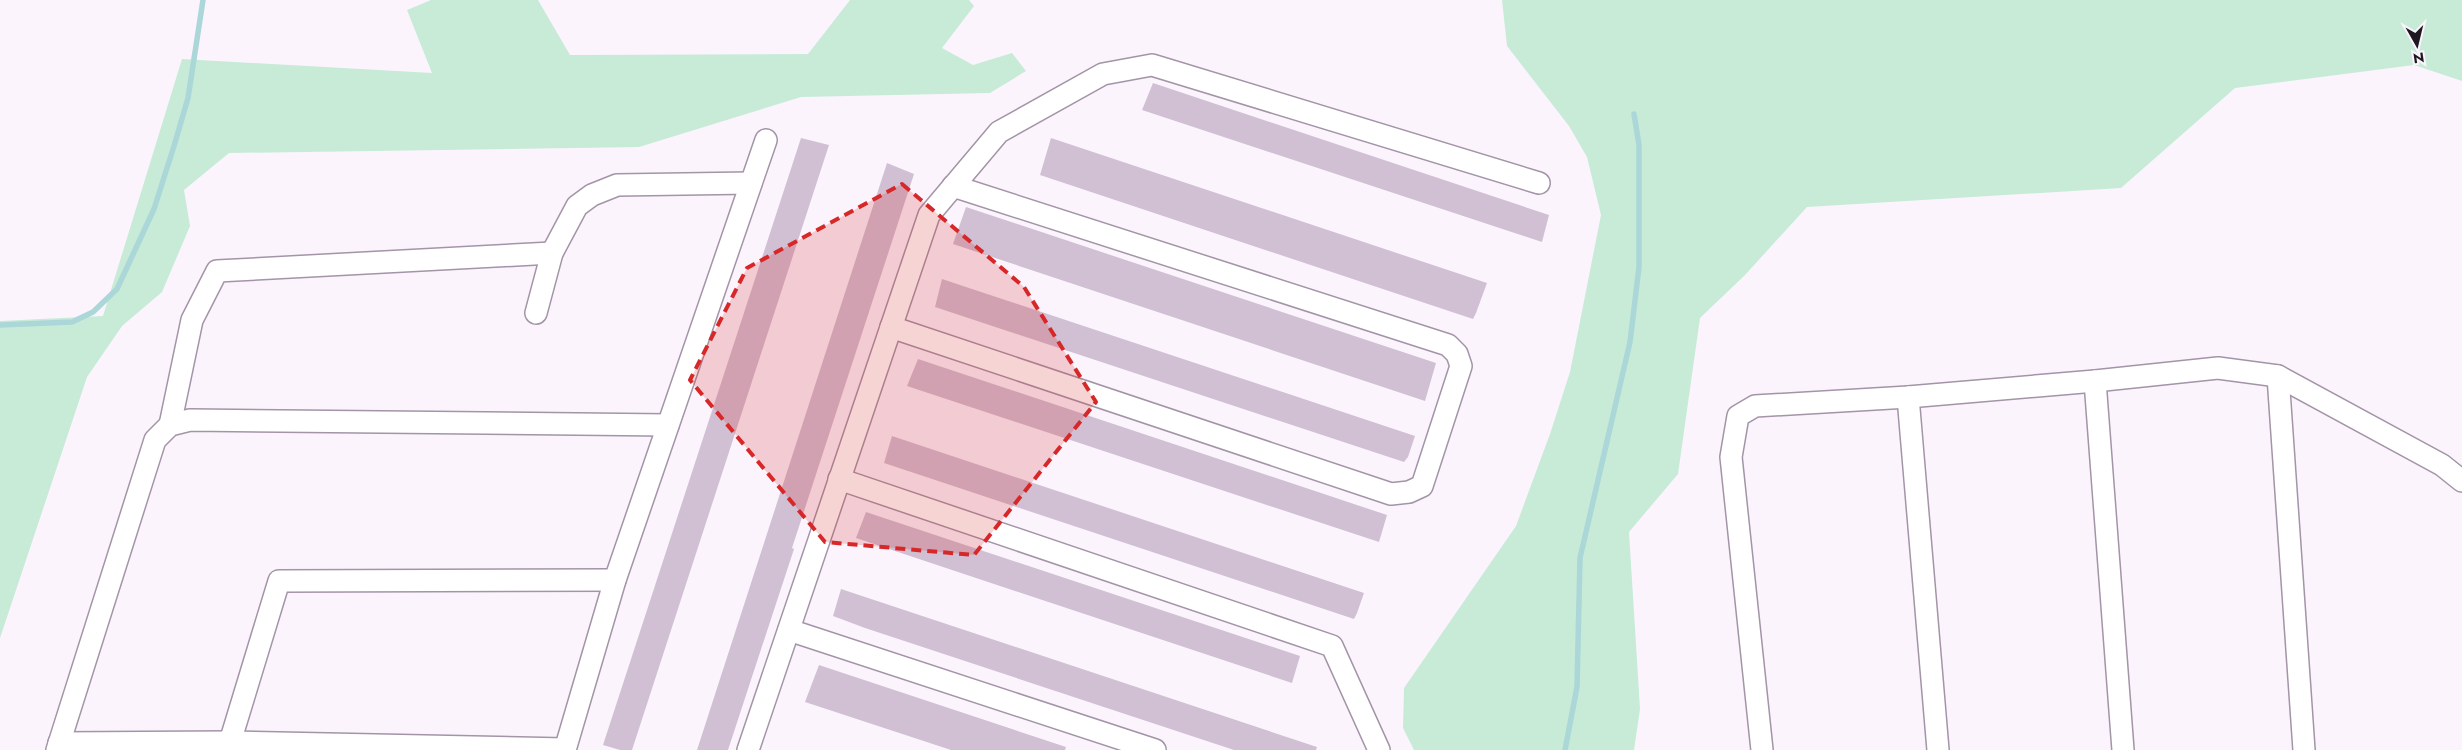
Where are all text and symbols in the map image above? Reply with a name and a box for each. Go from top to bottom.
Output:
north arrow [2392,20,2442,70]
text: N [2412,47,2426,69]

